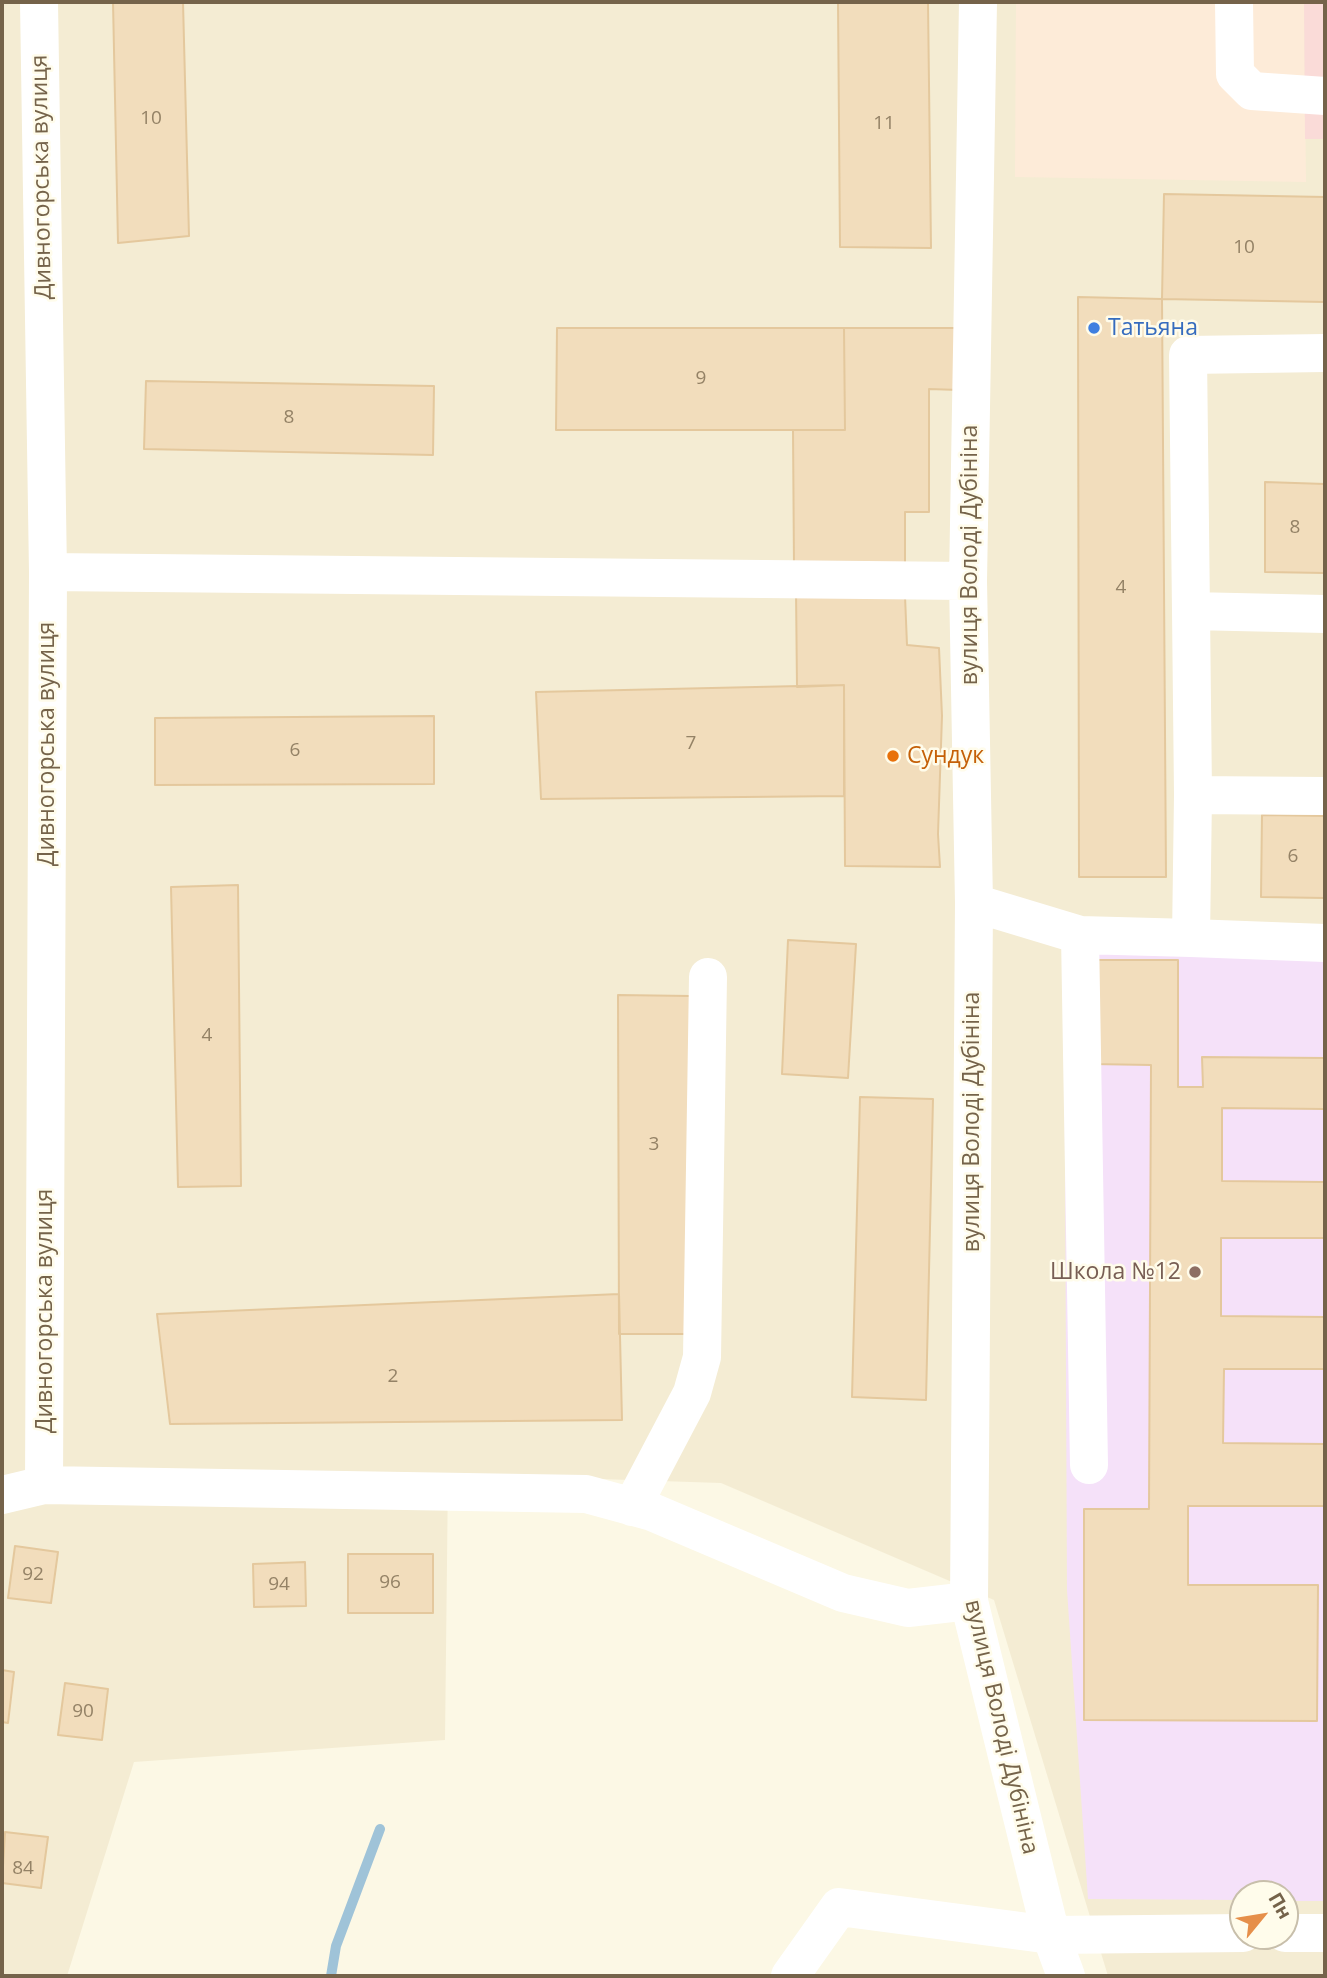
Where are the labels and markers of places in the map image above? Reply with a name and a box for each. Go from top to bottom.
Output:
place label: Татьяна [1108,314,1198,342]
marker: Татьяна [1086,320,1102,336]
place label: Сундук [907,742,984,770]
marker: Сундук [885,748,901,764]
place label: Школа №12 [1050,1258,1181,1286]
marker: Школа №12 [1187,1264,1203,1280]

